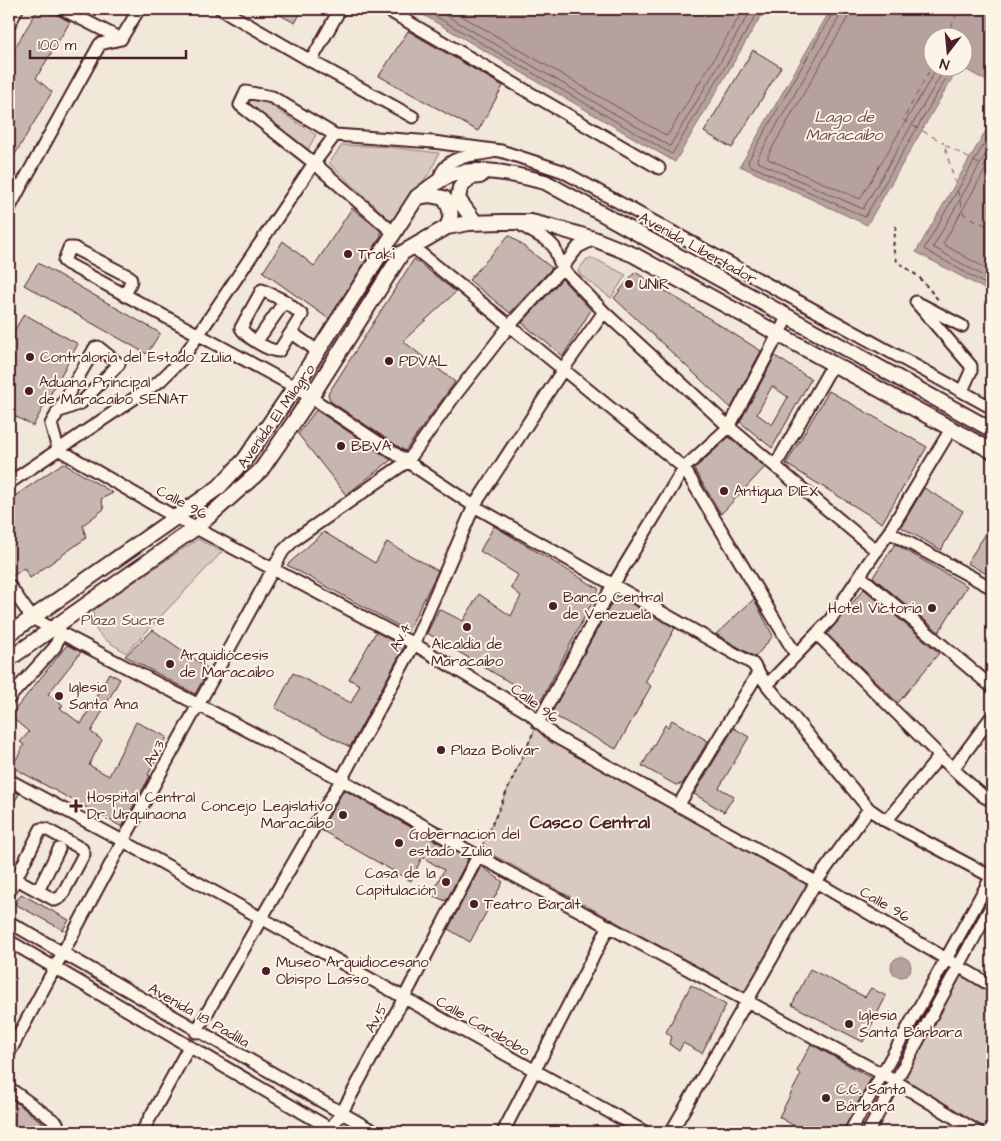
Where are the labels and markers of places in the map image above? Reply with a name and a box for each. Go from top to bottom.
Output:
place label: Traki [358,244,395,265]
marker: Traki [342,248,354,260]
place label: UNIR [639,274,670,295]
marker: UNIR [623,278,635,290]
place label: Contraloría del Estado Zulia [40,347,232,368]
marker: Contraloría del Estado Zulia [24,351,36,363]
place label: PDVAL [399,351,448,372]
marker: PDVAL [383,355,395,367]
place label: Aduana Principal de Maracaibo SENIAT [39,372,189,410]
marker: Aduana Principal de Maracaibo SENIAT [23,385,35,397]
place label: BBVA [351,436,392,457]
marker: BBVA [335,440,347,452]
place label: Antigua DIEX [734,481,818,503]
marker: Antigua DIEX [718,485,730,497]
place label: Banco Central de Venezuela [563,587,663,625]
place label: Hotel Victoria [828,598,922,619]
marker: Banco Central de Venezuela [547,600,559,612]
marker: Hotel Victoria [926,602,938,614]
marker: Alcaldía de Maracaibo [461,621,473,633]
place label: Alcaldía de Maracaibo [431,634,504,672]
place label: Arquidiócesis de Maracaibo [180,645,275,683]
marker: Arquidiócesis de Maracaibo [164,658,176,670]
place label: Iglesia Santa Ana [69,677,139,715]
marker: Iglesia Santa Ana [53,690,65,702]
place label: Plaza Bolívar [451,740,539,761]
marker: Plaza Bolívar [435,744,447,756]
place label: Hospital Central Dr. Urquinaona [87,787,195,825]
place label: Concejo Legislativo Maracaibo [201,796,334,834]
marker: Hospital Central Dr. Urquinaona [69,799,83,813]
marker: Concejo Legislativo Maracaibo [337,809,349,821]
place label: Gobernacion del estado Zulia [409,824,520,862]
marker: Gobernacion del estado Zulia [393,837,405,849]
place label: Casa de la Capitulación [356,863,436,901]
marker: Casa de la Capitulación [440,876,452,888]
place label: Teatro Baralt [484,894,581,915]
marker: Teatro Baralt [468,898,480,910]
place label: Museo Arquidiocesano Obispo Lasso [276,952,429,990]
marker: Museo Arquidiocesano Obispo Lasso [260,965,272,977]
place label: Iglesia Santa Bárbara [859,1005,962,1043]
marker: Iglesia Santa Bárbara [843,1018,855,1030]
place label: C.C. Santa Bárbara [836,1079,906,1117]
marker: C.C. Santa Bárbara [820,1092,832,1104]

